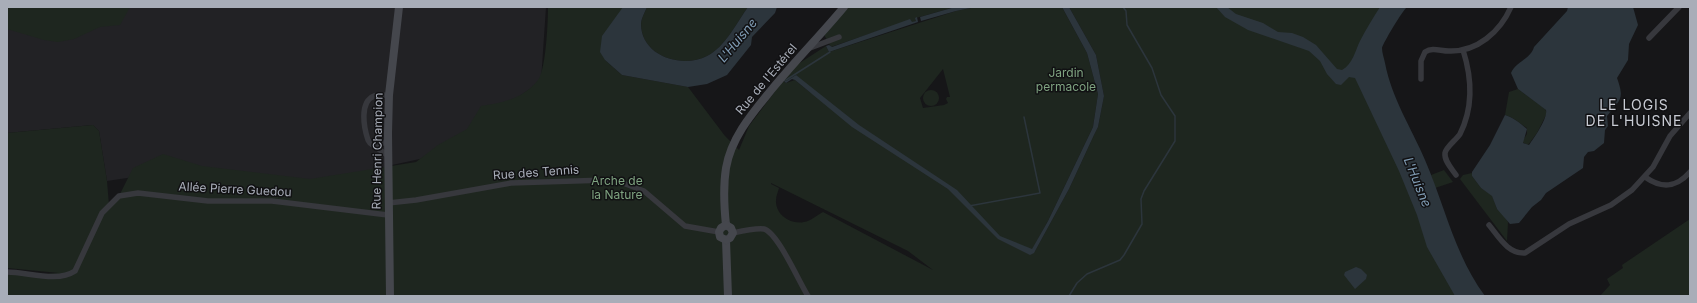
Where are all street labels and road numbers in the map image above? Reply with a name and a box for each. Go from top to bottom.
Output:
street label: Rue de l'Estérel [732,40,800,118]
street label: Rue Henri Champion [368,92,386,210]
street label: Rue des Tennis [492,162,580,182]
street label: Allée Pierre Guedou [178,179,292,199]

